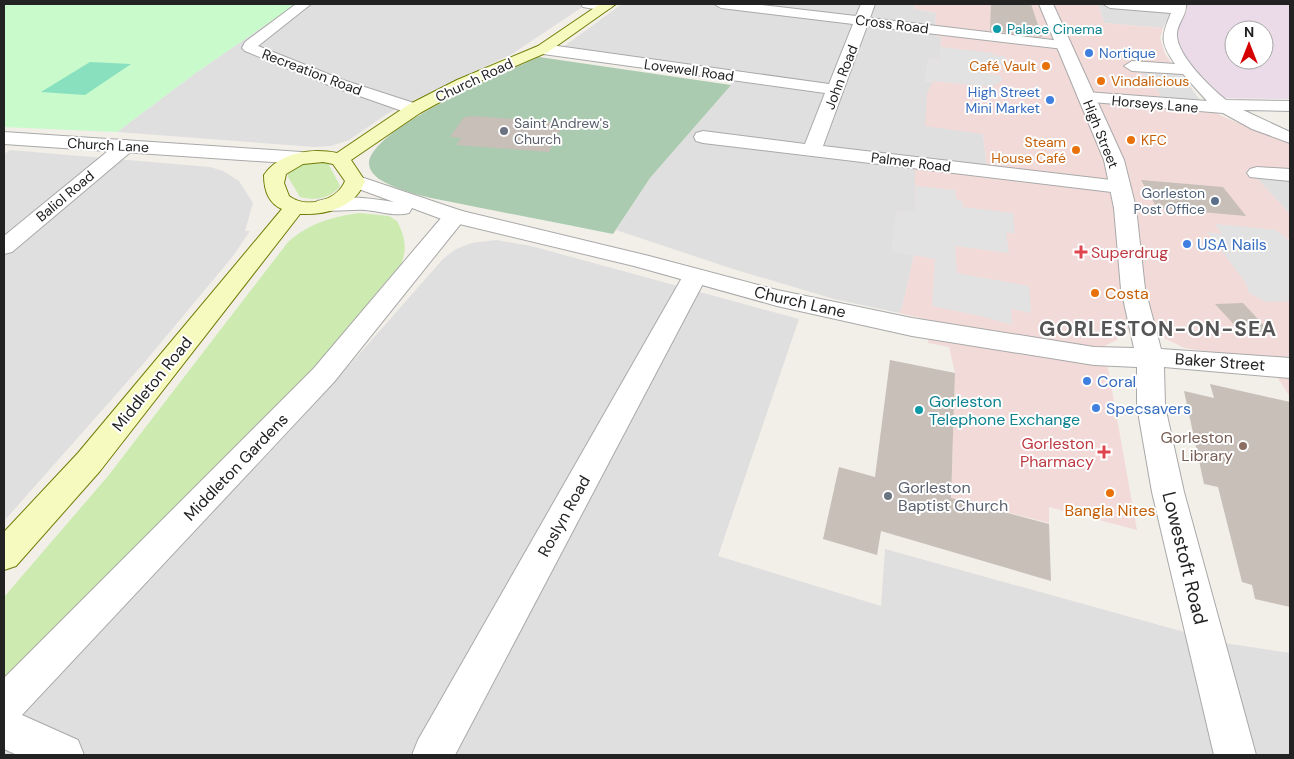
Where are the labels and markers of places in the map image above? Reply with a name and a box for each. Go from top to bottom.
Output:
place label: Palace Cinema [1007,20,1102,38]
marker: Palace Cinema [991,23,1003,35]
place label: Nortique [1099,44,1156,62]
marker: Nortique [1083,47,1095,59]
place label: Café Vault [969,57,1036,75]
marker: Café Vault [1040,60,1052,72]
place label: Vindalicious [1111,72,1189,90]
marker: Vindalicious [1095,75,1107,87]
place label: High Street Mini Market [965,83,1040,117]
marker: High Street Mini Market [1044,94,1056,106]
place label: Saint Andrew's Church [514,114,609,148]
marker: Saint Andrew's Church [498,125,510,137]
place label: KFC [1141,131,1167,149]
place label: Steam House Café [991,133,1066,167]
marker: KFC [1125,134,1137,146]
marker: Steam House Café [1070,144,1082,156]
place label: Gorleston Post Office [1134,184,1205,218]
marker: Gorleston Post Office [1209,195,1221,207]
place label: USA Nails [1197,234,1267,255]
marker: USA Nails [1181,238,1193,250]
place label: Superdrug [1091,242,1168,263]
marker: Superdrug [1075,246,1087,258]
place label: Costa [1105,283,1149,304]
marker: Costa [1089,287,1101,299]
place label: Coral [1097,371,1136,392]
marker: Coral [1081,375,1093,387]
place label: Gorleston Telephone Exchange [929,391,1080,430]
place label: Specsavers [1106,398,1191,419]
marker: Specsavers [1090,402,1102,414]
marker: Gorleston Telephone Exchange [913,404,925,416]
place label: Gorleston Library [1160,427,1233,466]
place label: Gorleston Pharmacy [1020,433,1094,472]
marker: Gorleston Library [1237,440,1249,452]
marker: Gorleston Pharmacy [1098,446,1110,458]
place label: Gorleston Baptist Church [898,477,1008,516]
marker: Bangla Nites [1104,487,1116,499]
marker: Gorleston Baptist Church [882,490,894,502]
place label: Bangla Nites [1064,500,1156,521]

